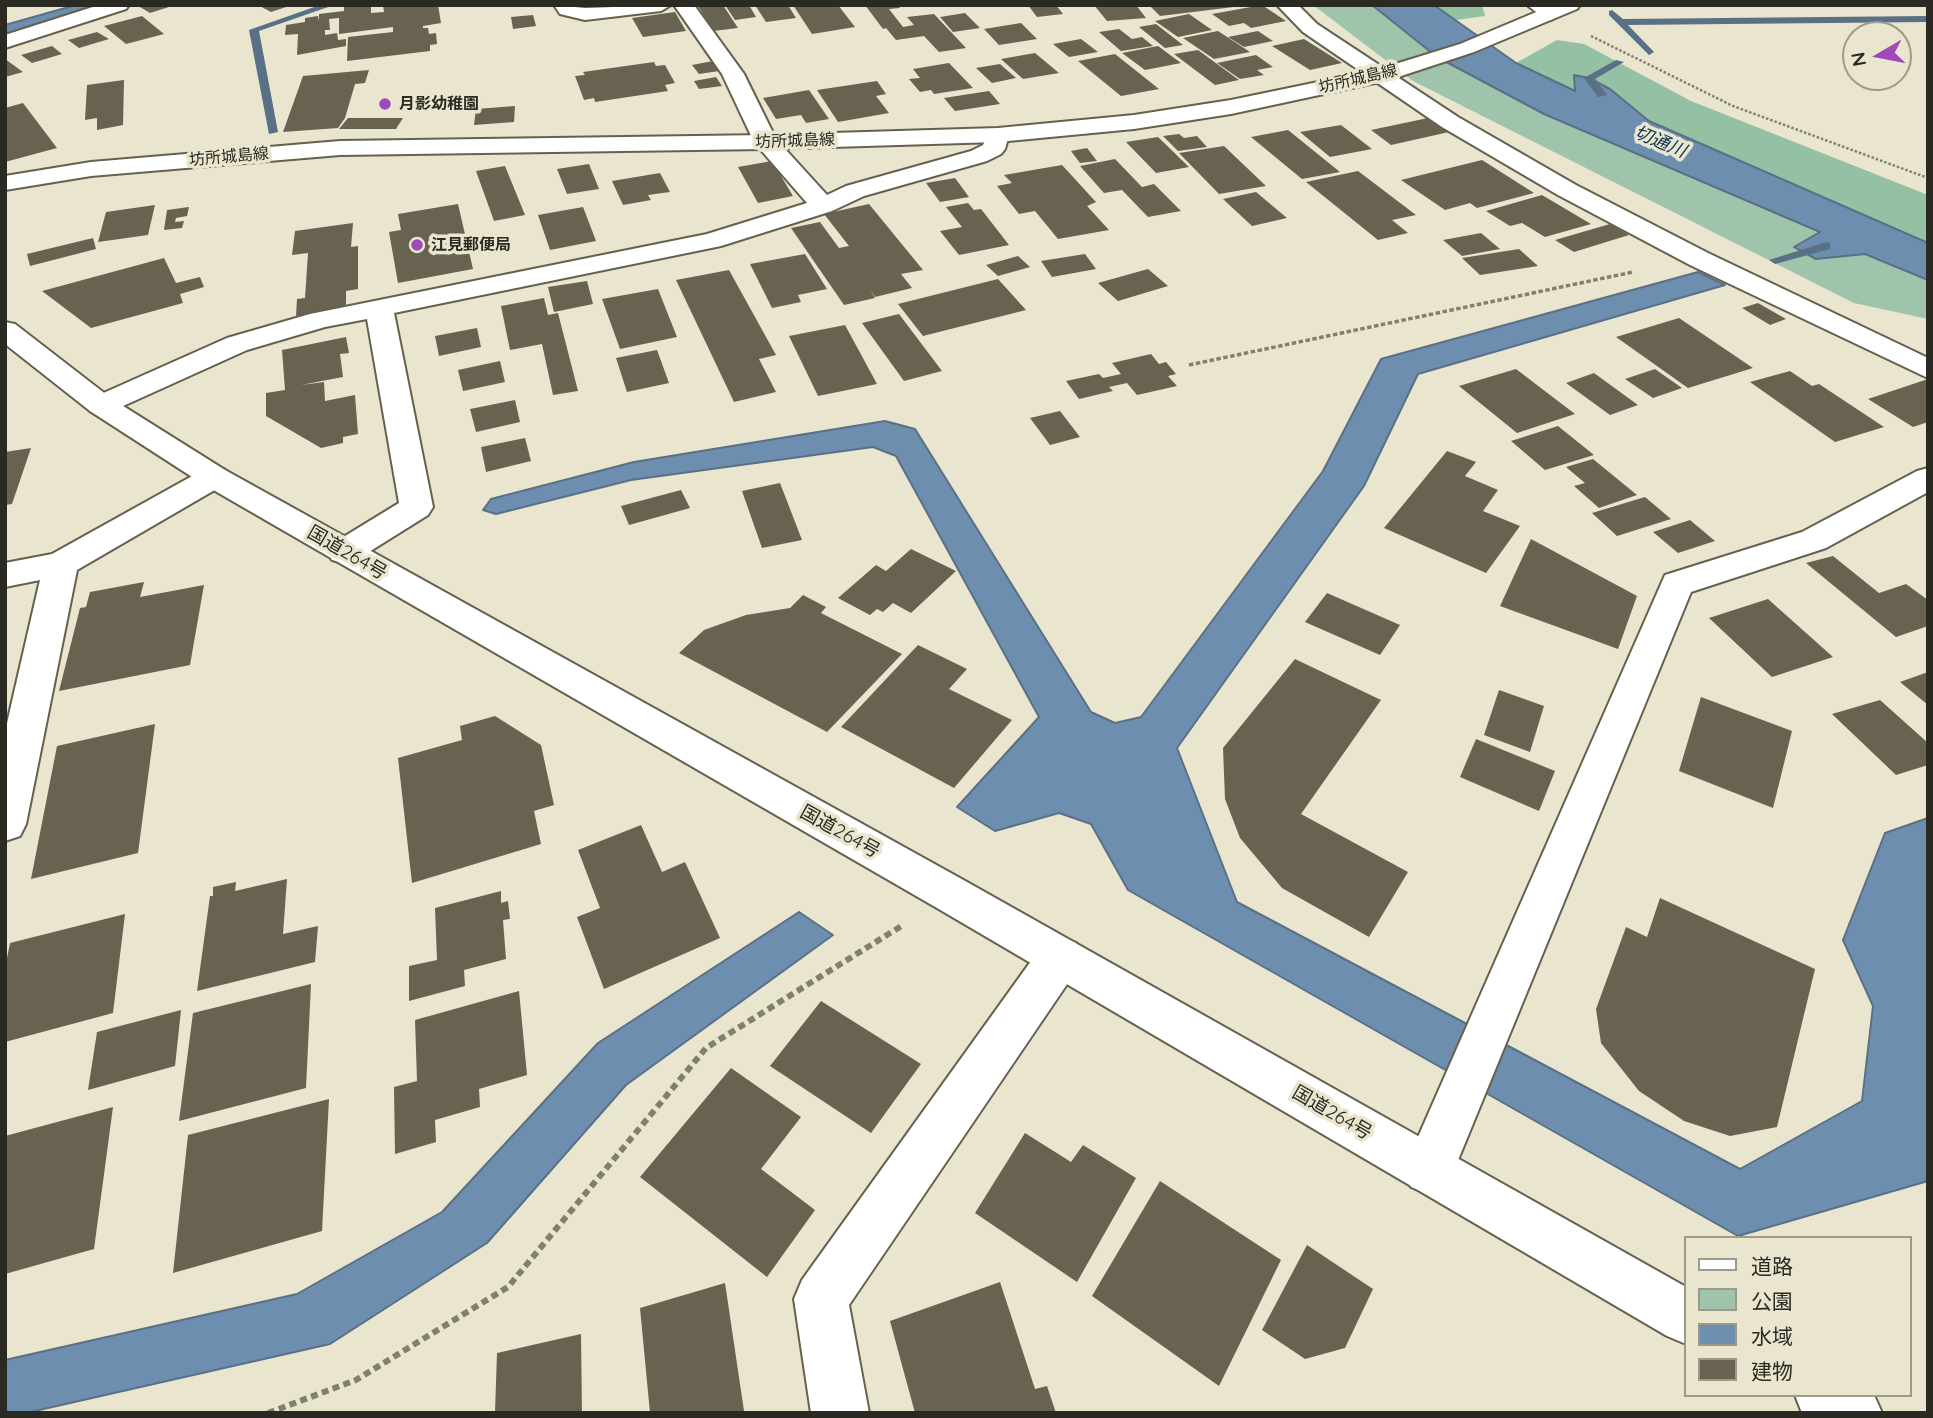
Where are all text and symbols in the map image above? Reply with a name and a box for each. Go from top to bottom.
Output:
north arrow [1842,21,1912,91]
text: N [1845,50,1871,68]
street label: 坊所城島線 [1317,61,1399,97]
place label: 月影幼稚園 [399,94,479,114]
marker: 月影幼稚園 [377,96,393,112]
water label: 切通川 [1631,122,1689,162]
street label: 坊所城島線 [755,130,835,152]
street label: 坊所城島線 [188,144,270,170]
place label: 江見郵便局 [431,235,511,255]
marker: 江見郵便局 [409,237,425,253]
street label: 国道264号 [303,521,391,585]
street label: 国道264号 [796,801,884,863]
street label: 国道264号 [1288,1081,1376,1145]
legend [1685,1236,1912,1397]
text: 道路 [1751,1253,1793,1279]
text: 公園 [1751,1288,1793,1314]
text: 水域 [1751,1323,1793,1349]
text: 建物 [1751,1358,1793,1384]

